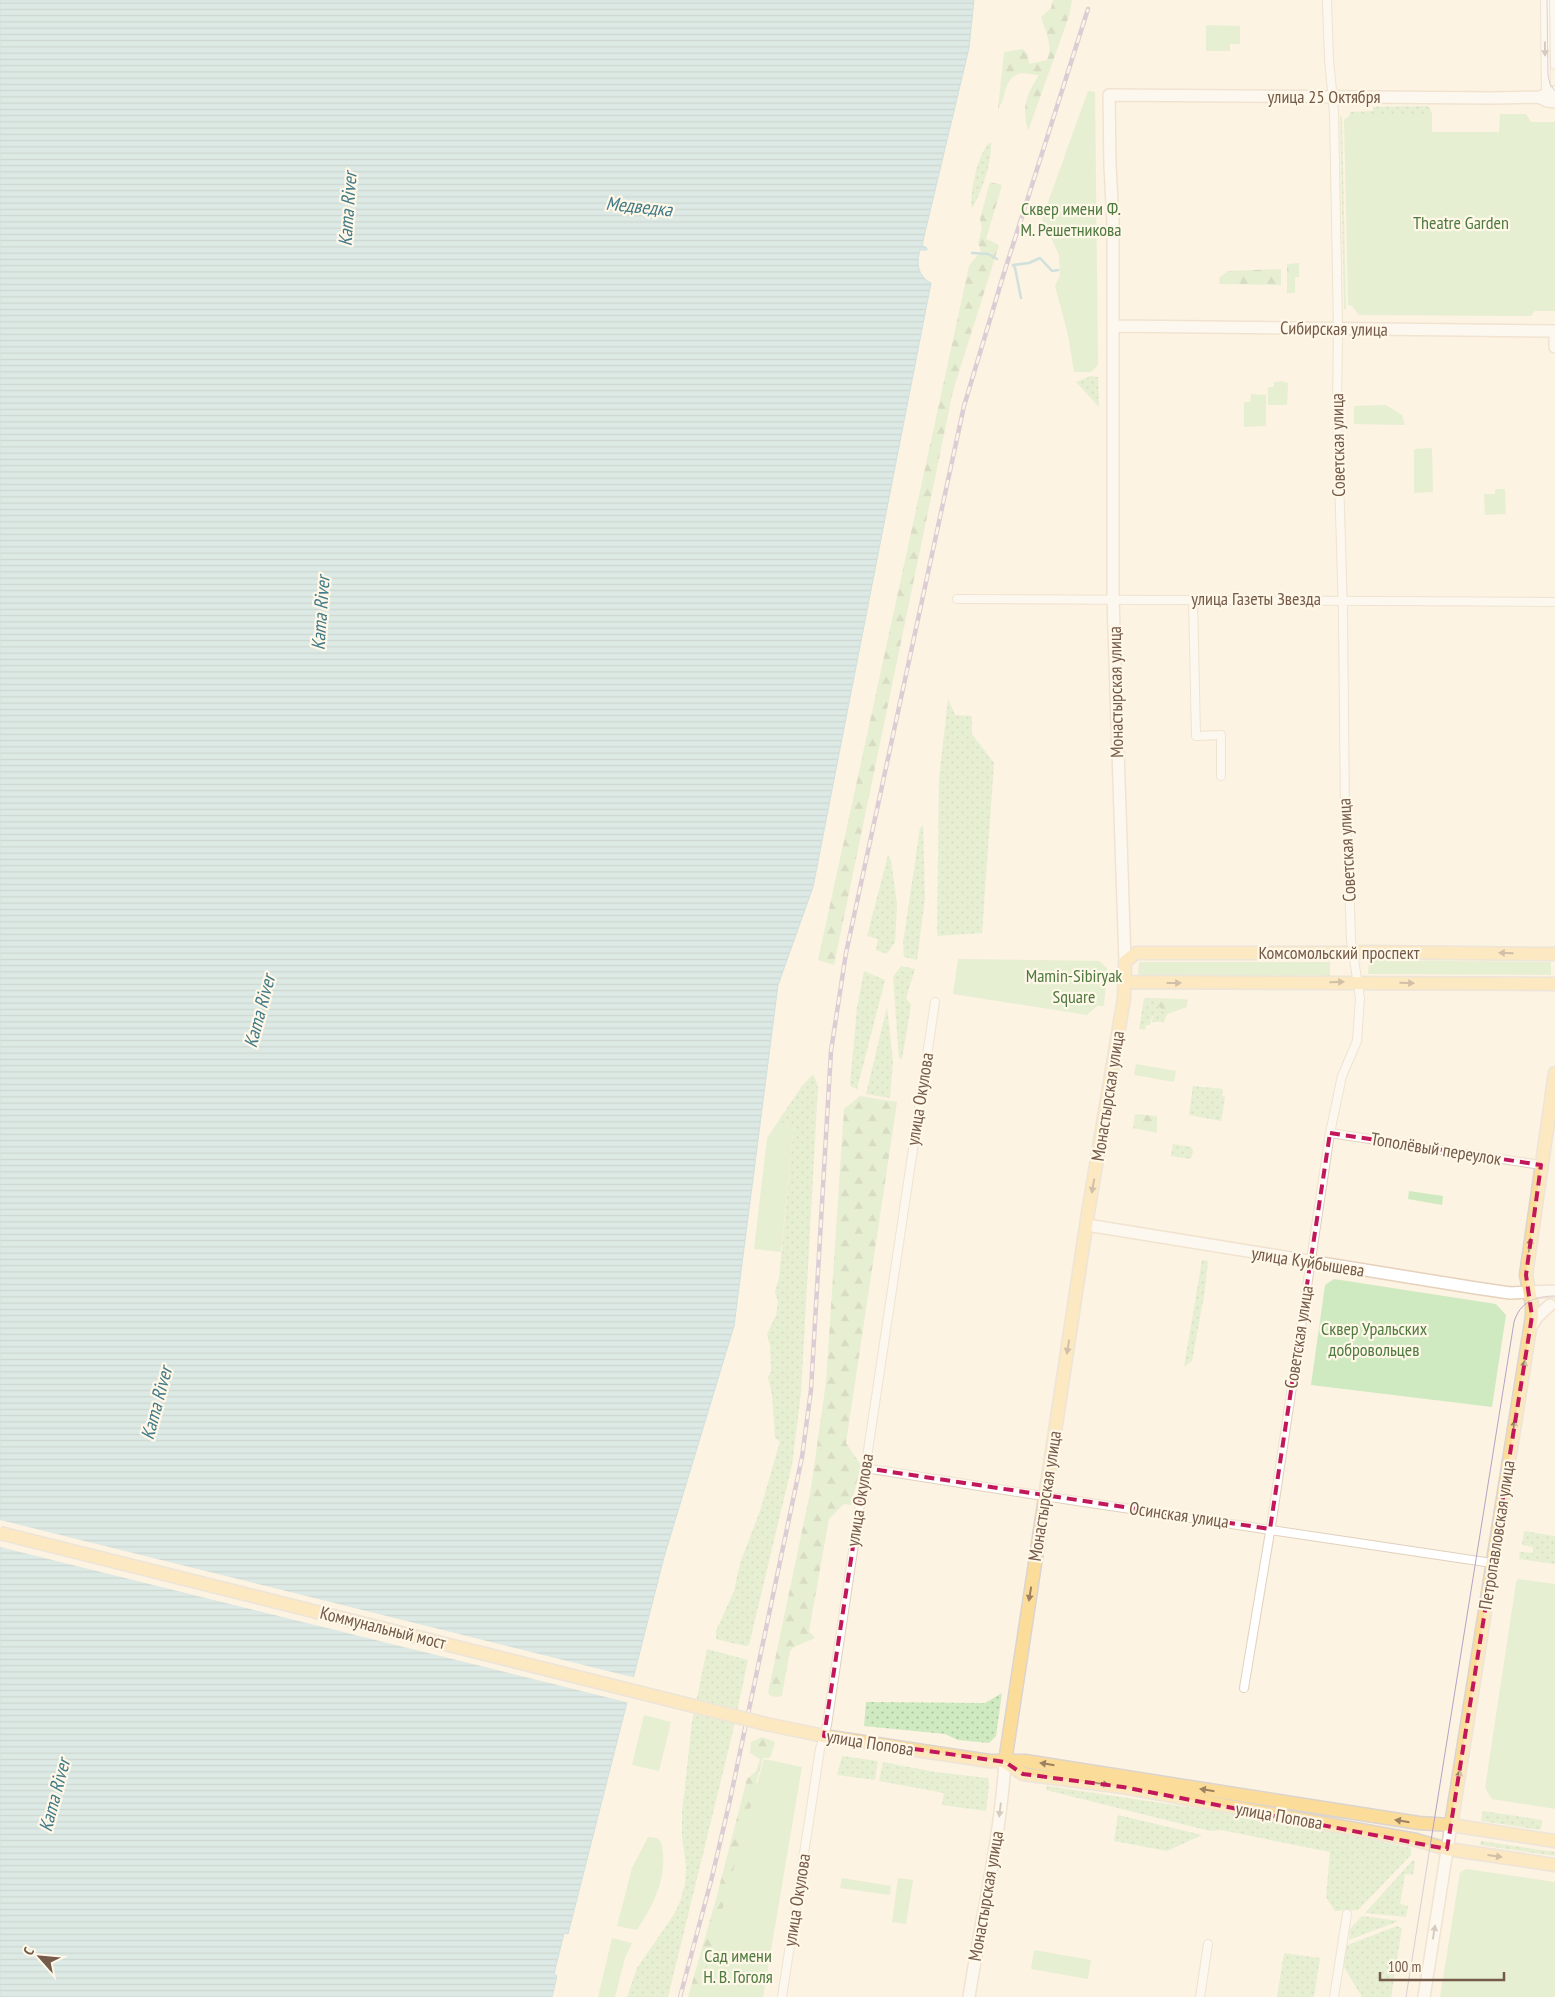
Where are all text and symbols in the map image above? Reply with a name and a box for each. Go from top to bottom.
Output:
one-way arrow [1541,41,1549,57]
street label: улица 25 Октября [1268,85,1380,108]
water label: Kama River [332,168,362,247]
water label: Медведка [605,191,675,222]
park label: Сквер имени Ф. М. Решетникова [1021,197,1121,241]
park label: Theatre Garden [1413,211,1509,234]
street label: Сибирская улица [1280,316,1388,341]
street label: Советская улица [1325,393,1350,497]
water label: Kama River [305,572,335,651]
street label: улица Газеты Звезда [1191,587,1321,610]
street label: Монастырская улица [1103,626,1128,758]
street label: Советская улица [1332,798,1361,903]
street label: Комсомольский проспект [1259,941,1420,964]
one-way arrow [1498,949,1514,957]
park label: Mamin-Sibiryak Square [1026,964,1122,1008]
water label: Kama River [238,969,281,1050]
one-way arrow [1329,978,1345,986]
one-way arrow [1166,979,1182,987]
one-way arrow [1399,979,1415,987]
street label: Монастырская улица [1086,1029,1129,1163]
street label: улица Окулова [901,1051,938,1147]
street label: Тополёвый переулок [1369,1127,1503,1170]
one-way arrow [1089,1178,1097,1194]
one-way arrow [1526,1236,1534,1252]
street label: улица Куйбышева [1250,1241,1366,1282]
street label: Советская улица [1279,1284,1318,1390]
park label: Сквер Уральских добровольцев [1321,1317,1428,1361]
one-way arrow [1064,1339,1072,1355]
one-way arrow [1520,1358,1528,1374]
water label: Kama River [135,1361,178,1442]
one-way arrow [1511,1418,1519,1434]
street label: Монастырская улица [1023,1429,1066,1563]
street label: улица Окулова [841,1452,878,1548]
street label: Петропавловская улица [1473,1459,1520,1611]
street label: Осинская улица [1128,1496,1230,1533]
one-way arrow [1025,1586,1033,1602]
street label: Коммунальный мост [318,1601,449,1654]
street label: улица Попова [825,1724,915,1761]
water label: Kama River [33,1753,76,1834]
one-way arrow [1039,1760,1055,1768]
one-way arrow [1455,1769,1463,1785]
one-way arrow [1094,1781,1110,1789]
one-way arrow [1199,1785,1215,1793]
street label: улица Попова [1234,1797,1324,1834]
one-way arrow [996,1803,1004,1819]
one-way arrow [1394,1816,1410,1824]
street label: Монастырская улица [963,1829,1008,1963]
street label: улица Окулова [778,1852,815,1948]
one-way arrow [1488,1852,1504,1860]
one-way arrow [1431,1923,1439,1939]
north arrow [15,1932,65,1982]
text: С [19,1944,38,1958]
park label: Сад имени Н. В. Гоголя [703,1944,773,1988]
scale bar [1380,1950,1504,1982]
text: 100 m [1388,1957,1421,1976]

